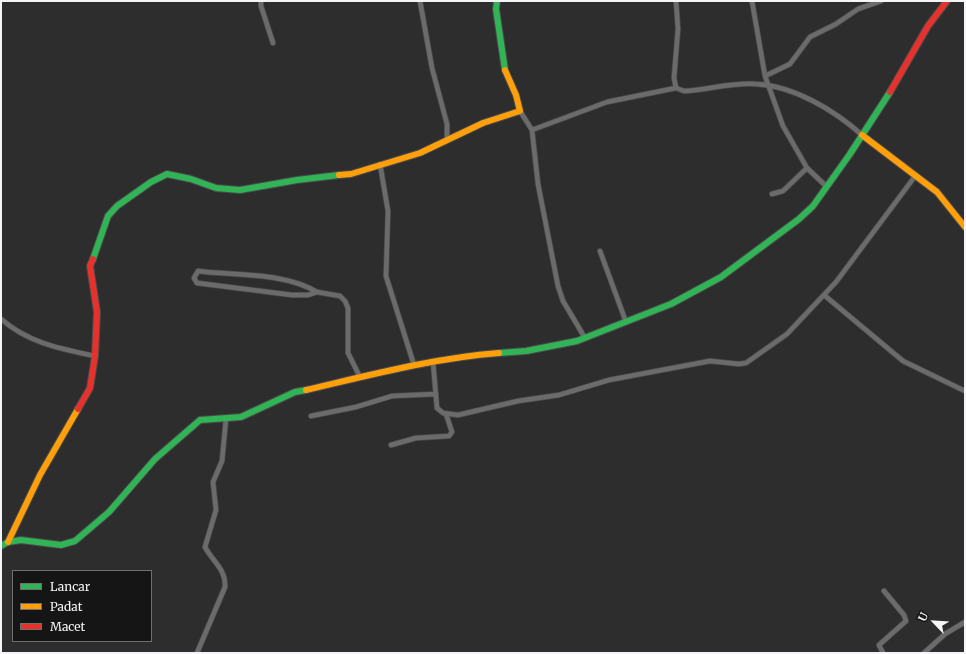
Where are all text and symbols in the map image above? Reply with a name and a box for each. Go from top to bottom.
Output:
legend [12,570,152,642]
text: Lancar [50,579,90,594]
text: Padat [50,599,82,614]
north arrow [914,602,954,642]
text: U [915,610,931,624]
text: Macet [50,619,85,634]

